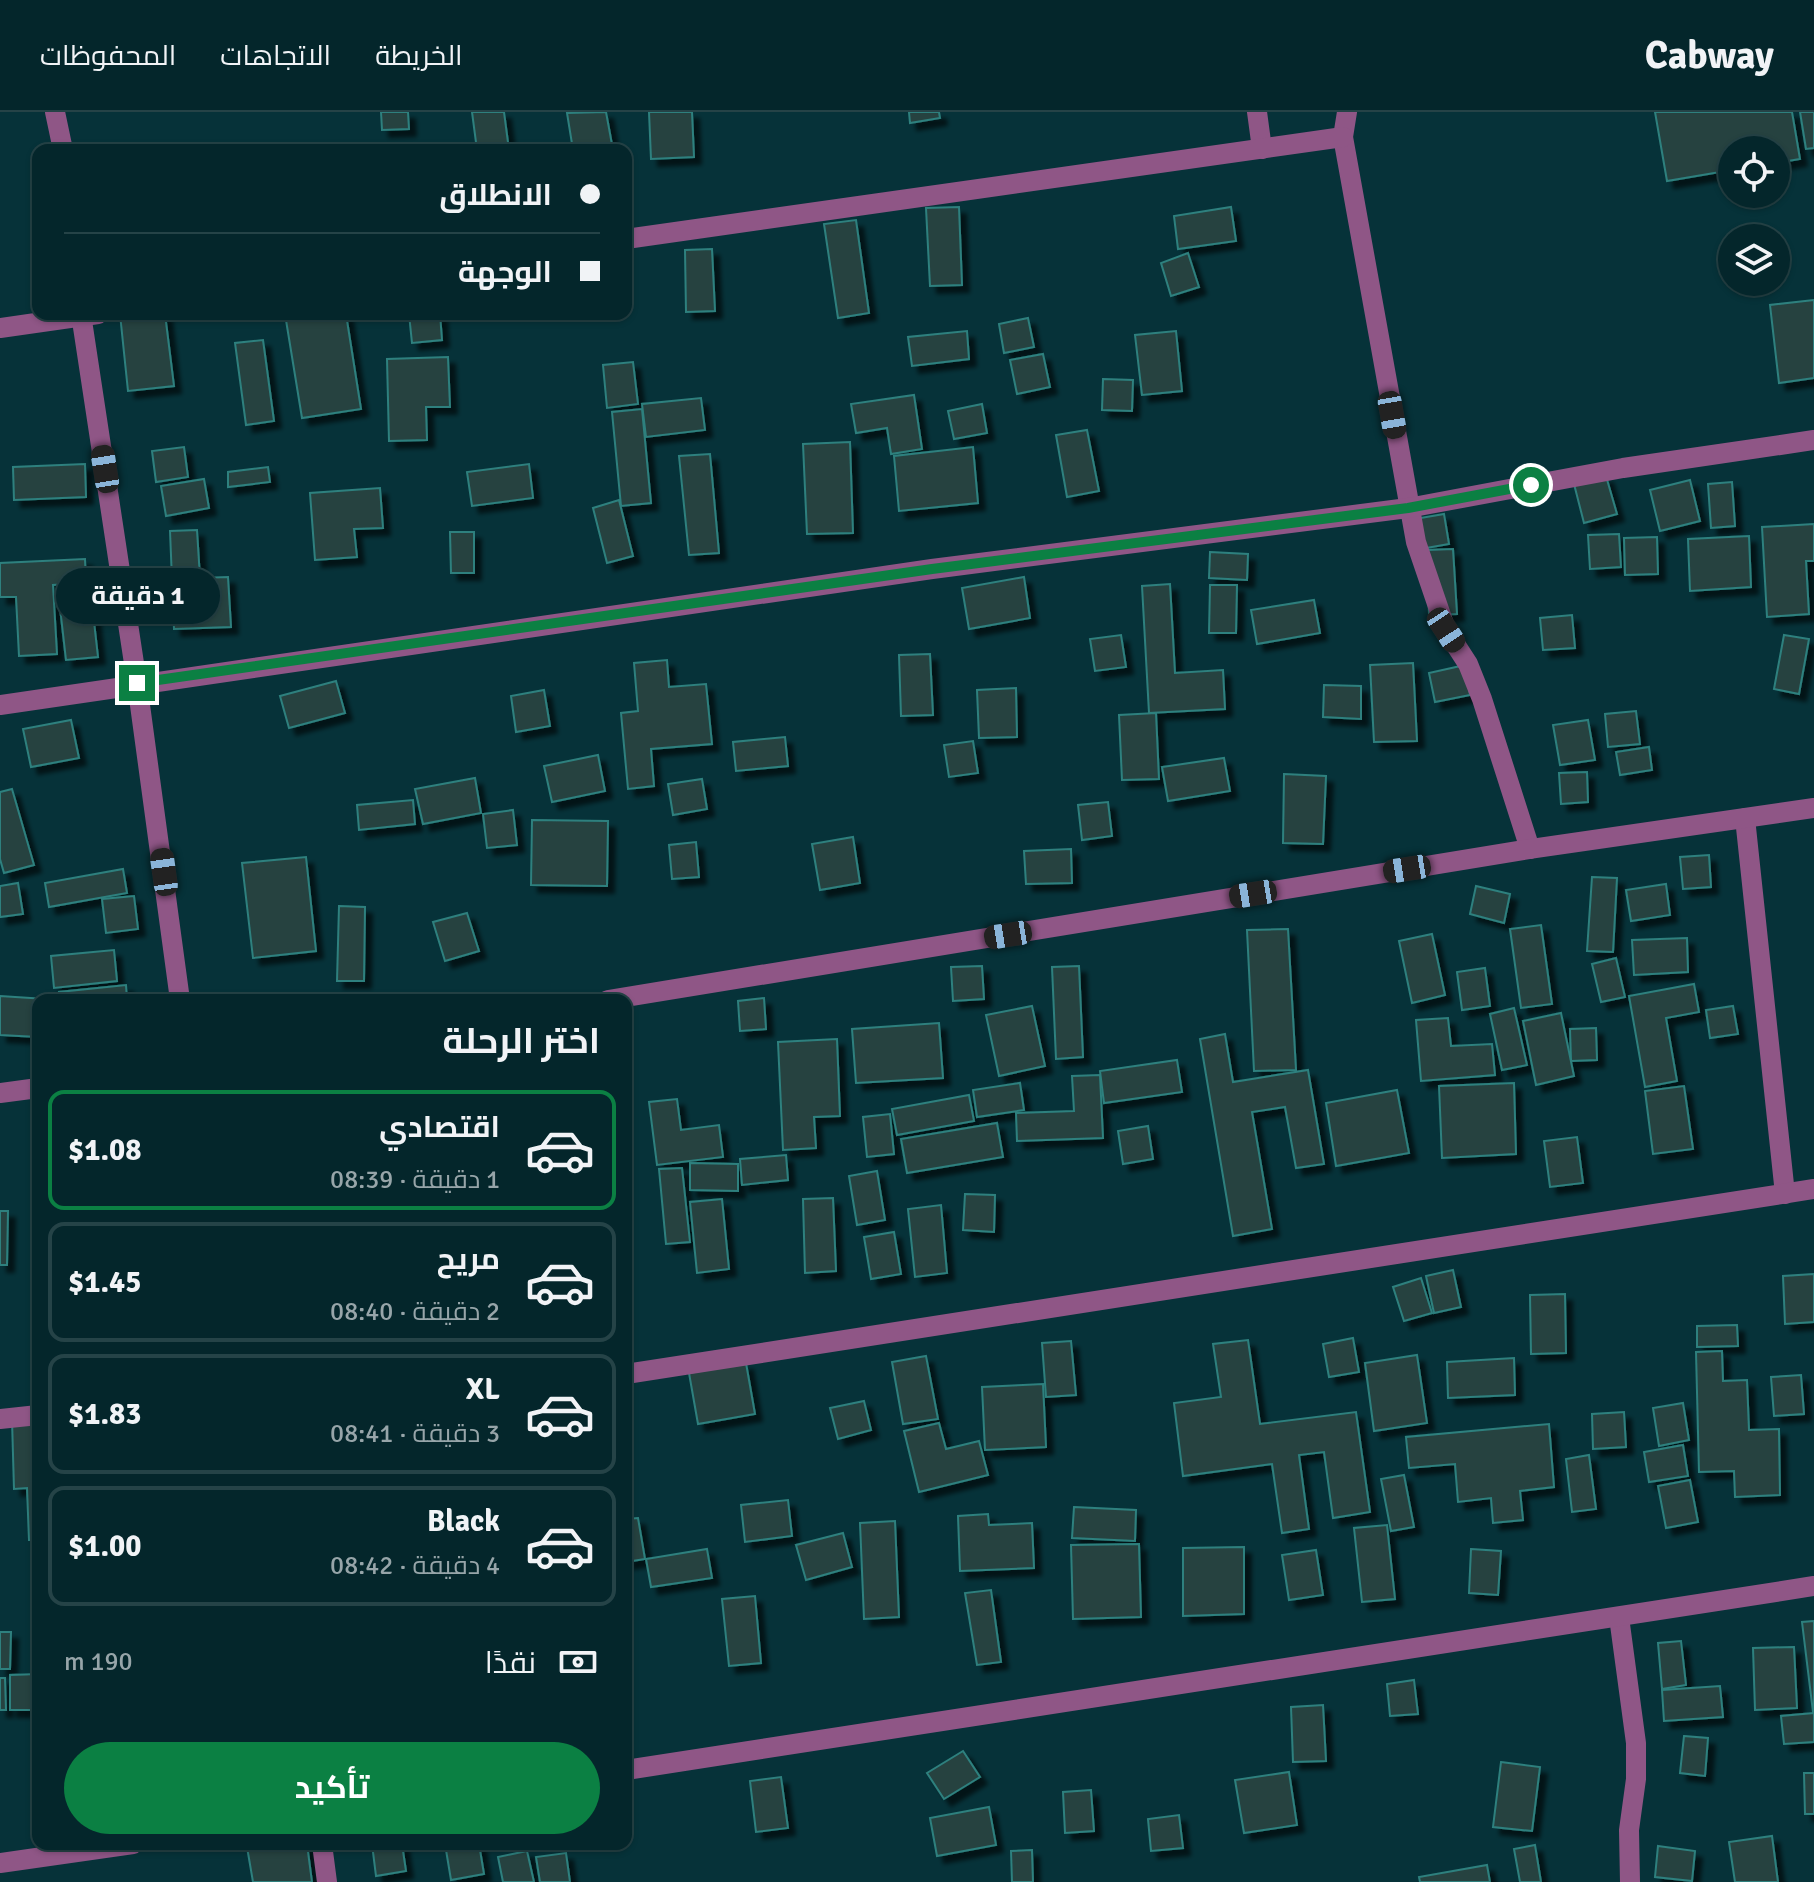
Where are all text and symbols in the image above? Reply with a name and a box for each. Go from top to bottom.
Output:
text: Cabway [1645,32,1774,79]
text: المحفوظات [40,39,176,73]
text: الاتجاهات [220,39,331,73]
text: الخريطة [375,39,463,73]
map controls [1718,136,1790,296]
button: locate [1718,136,1790,208]
text: الانطلاق [439,177,552,214]
button: layers [1718,224,1790,296]
text: الوجهة [458,254,552,291]
car [1376,389,1408,441]
car [89,443,121,495]
route start [1513,467,1549,503]
callout: 1 دقيقة [55,567,219,623]
text: 1 دقيقة [91,580,185,612]
car [1423,603,1469,657]
route end [119,665,155,701]
car [149,847,179,897]
car [1381,853,1433,885]
car [1227,878,1279,910]
car [982,919,1034,951]
text: اختر الرحلة [442,1019,600,1064]
text: اقتصادي [379,1109,500,1146]
icon: car [524,1114,596,1186]
text: $1.08 [68,1132,141,1169]
text: 1 دقيقة · 08:39 [330,1164,500,1196]
text: مريح [437,1241,500,1278]
icon: car [524,1246,596,1318]
text: $1.45 [68,1264,141,1301]
text: 2 دقيقة · 08:40 [330,1296,500,1328]
text: XL [466,1371,500,1408]
icon: car [524,1378,596,1450]
text: $1.83 [68,1396,141,1433]
text: 3 دقيقة · 08:41 [330,1418,500,1450]
text: Black [427,1503,500,1540]
icon: car [524,1510,596,1582]
text: $1.00 [68,1528,141,1565]
text: 4 دقيقة · 08:42 [330,1550,500,1582]
icon: cash [556,1640,600,1684]
text: نقدًا [485,1645,536,1682]
text: 190 m [64,1646,133,1678]
button: تأكيد [64,1742,600,1834]

